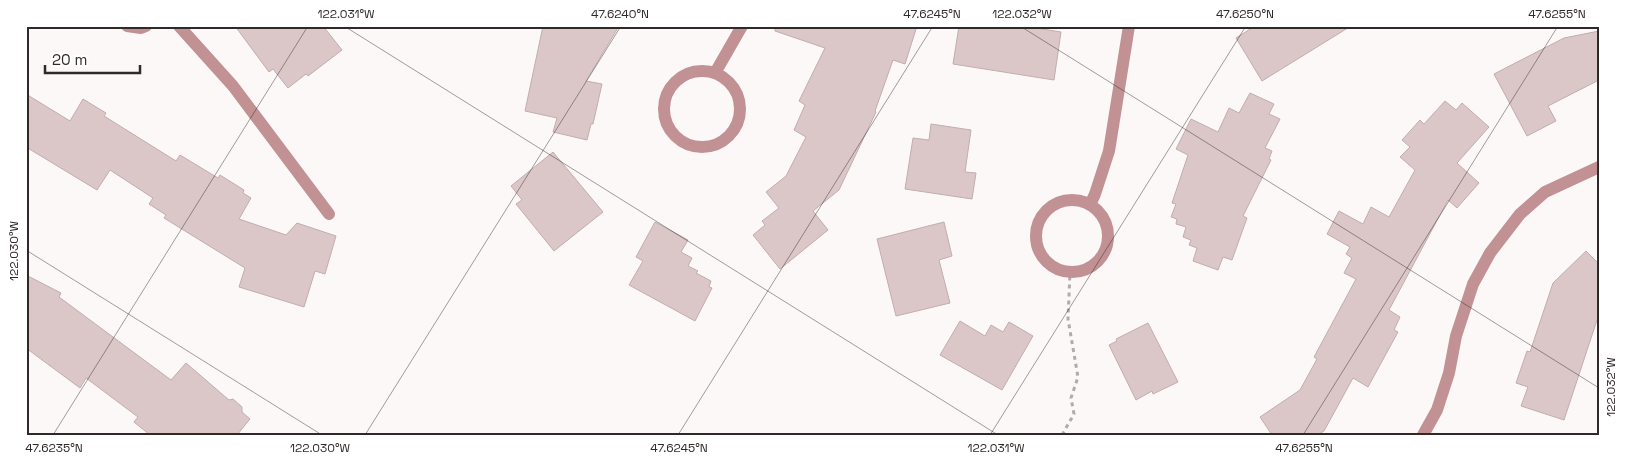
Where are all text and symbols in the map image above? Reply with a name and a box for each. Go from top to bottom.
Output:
text: 122.031°W [317,6,375,22]
text: 47.6240°N [591,6,649,22]
text: 47.6245°N [903,6,961,22]
text: 122.032°W [992,6,1052,22]
text: 47.6250°N [1216,6,1274,22]
text: 47.6255°N [1528,6,1586,22]
scale bar [45,42,140,74]
text: 20 m [52,50,87,69]
text: 122.030°W [6,220,22,281]
text: 122.032°W [1603,357,1619,417]
text: 47.6235°N [25,440,83,456]
text: 122.030°W [290,440,351,456]
text: 47.6245°N [650,440,708,456]
text: 122.031°W [967,440,1025,456]
text: 47.6255°N [1275,440,1333,456]

